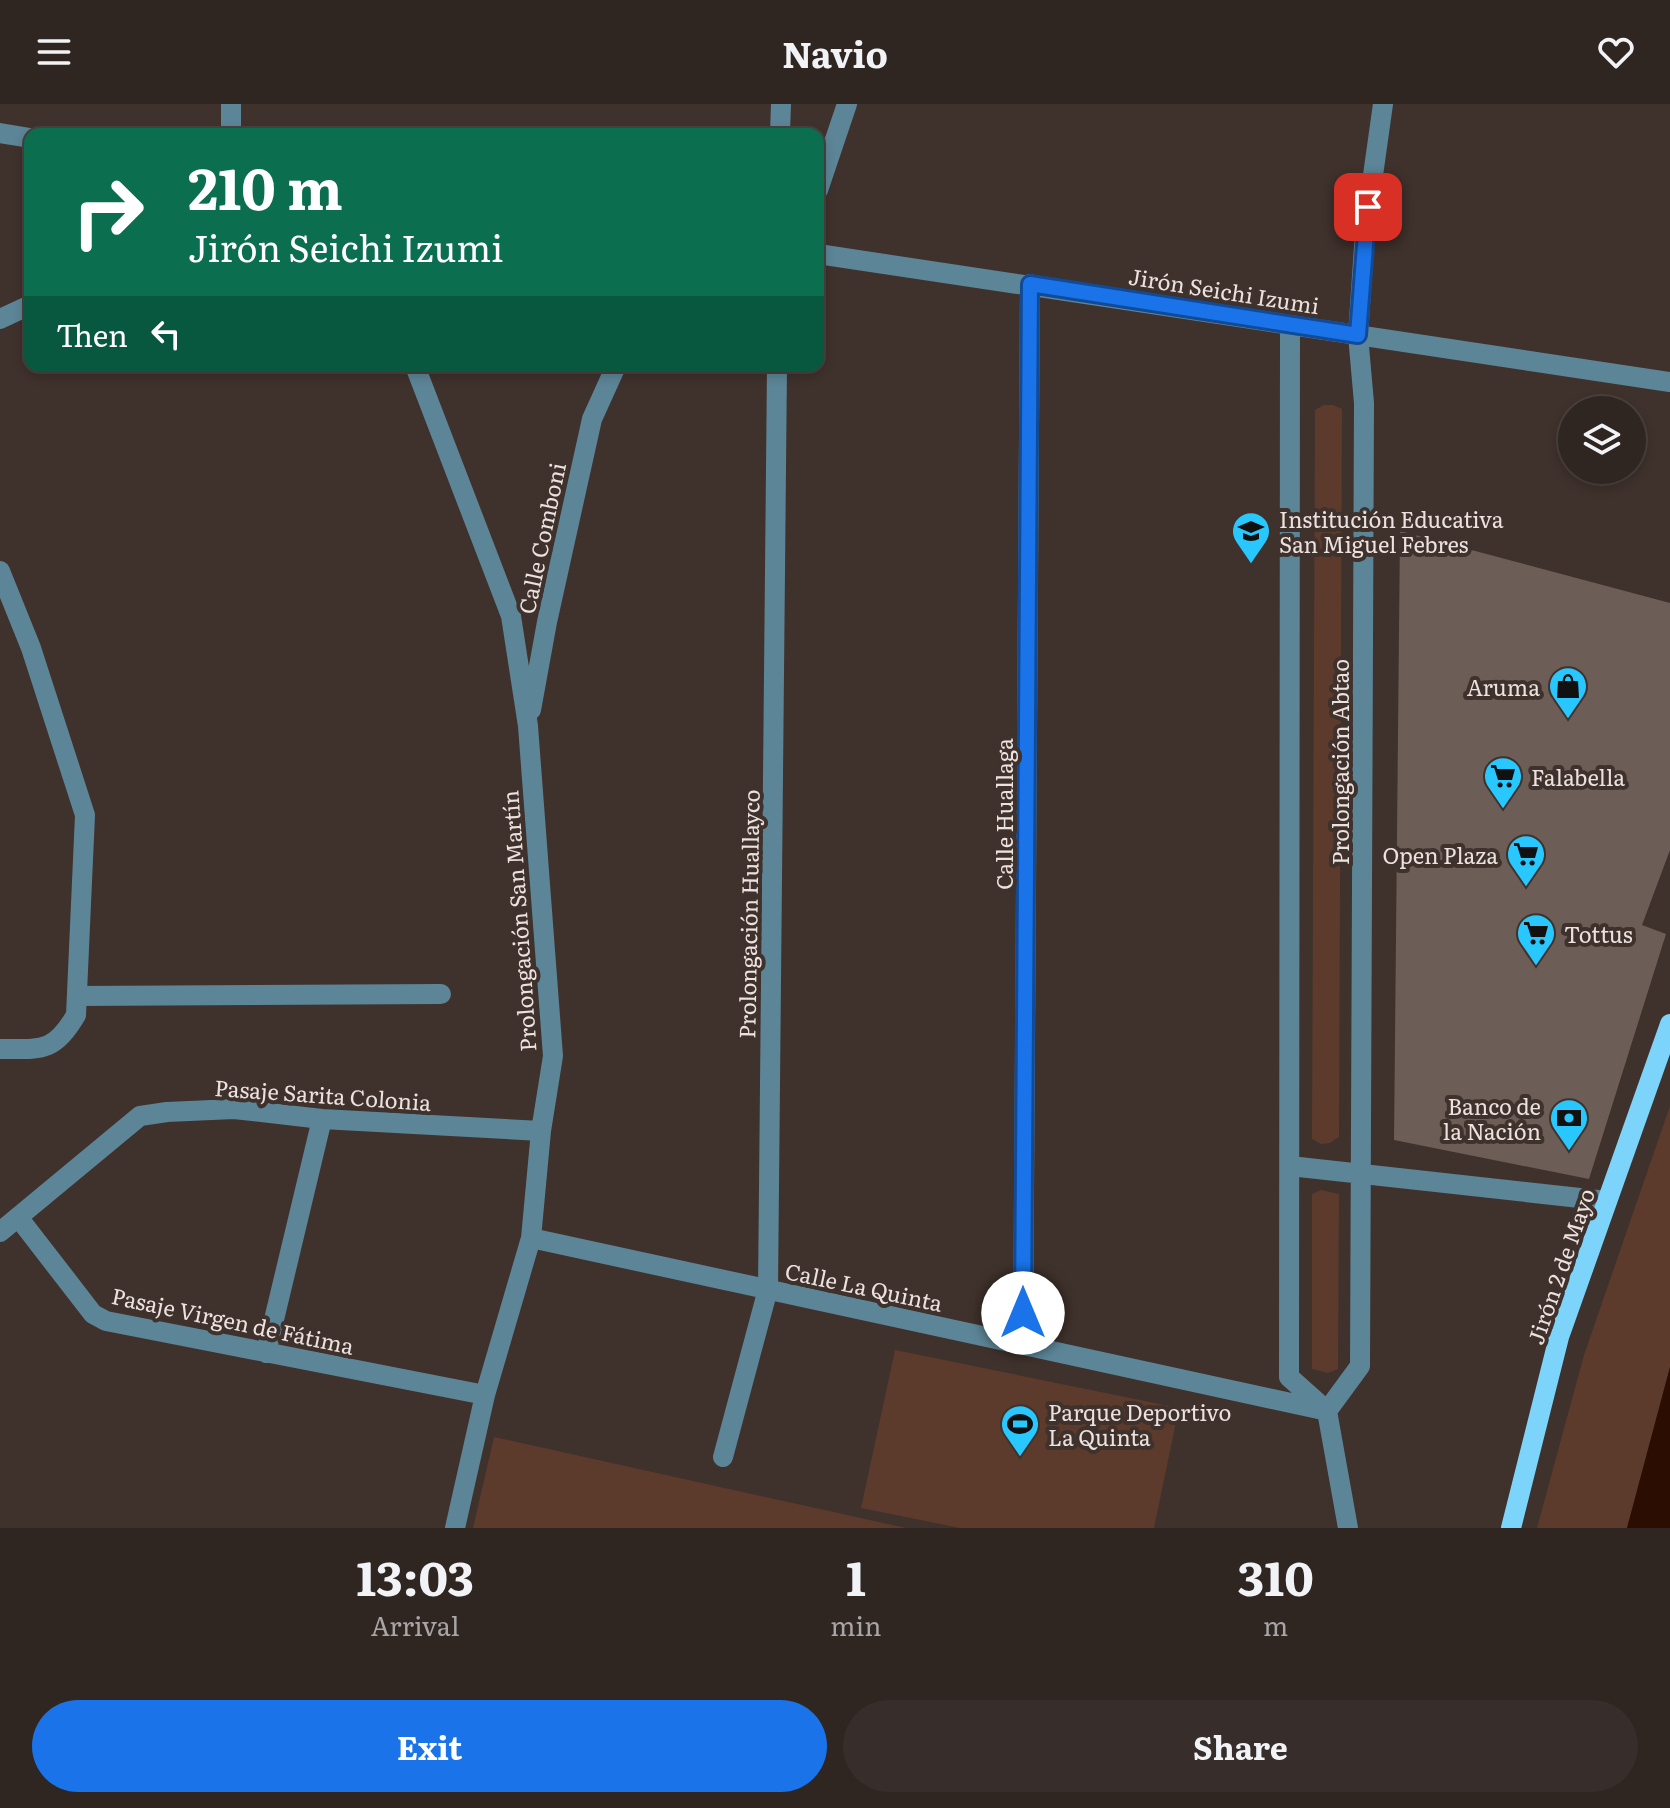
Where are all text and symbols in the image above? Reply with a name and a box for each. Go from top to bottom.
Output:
text: Navio [782,26,888,79]
icon: menu [32,30,76,74]
icon: heart [1594,30,1638,74]
text: 210 m [188,144,343,227]
icon: right [56,160,160,264]
pin [1334,173,1402,241]
icon: arrive [1346,185,1390,229]
text: Jirón Seichi Izumi [188,220,503,273]
street label: Jirón Seichi Izumi [1126,259,1322,321]
text: Then [56,312,128,356]
icon: left [144,312,188,356]
map controls [1558,396,1646,484]
button: layers [1558,396,1646,484]
street label: Calle Comboni [509,459,573,617]
place label: Institución Educativa San Miguel Febres [1279,502,1504,560]
school or university icon: Institución Educativa San Miguel Febres [1230,510,1272,565]
street label: Prolongación Abtao [1323,659,1356,865]
shop icon: Aruma [1547,665,1589,720]
place label: Aruma [1467,670,1540,703]
street label: Calle Huallaga [987,738,1020,890]
supermarket icon: Falabella [1482,755,1524,810]
place label: Falabella [1531,760,1625,793]
street label: Prolongación San Martín [492,789,544,1053]
street label: Prolongación Huallayco [729,789,767,1039]
supermarket icon: Open Plaza [1505,833,1547,888]
place label: Open Plaza [1383,838,1498,871]
supermarket icon: Tottus [1515,912,1557,967]
place label: Tottus [1564,917,1633,950]
street label: Pasaje Sarita Colonia [214,1070,433,1118]
place label: Banco de la Nación [1443,1089,1541,1147]
bank icon: Banco de la Nación [1548,1097,1590,1152]
street label: Jirón 2 de Mayo [1518,1183,1602,1349]
street label: Calle La Quinta [782,1253,946,1319]
position arrow [981,1271,1065,1355]
street label: Pasaje Virgen de Fátima [109,1278,357,1362]
place label: Parque Deportivo La Quinta [1048,1395,1231,1453]
sports icon: Parque Deportivo La Quinta [999,1403,1041,1458]
text: 13:03 [356,1540,474,1611]
text: 1 [846,1540,866,1611]
text: 310 [1238,1540,1314,1611]
text: Arrival [371,1605,460,1644]
text: min [830,1605,881,1644]
text: m [1263,1605,1288,1644]
button: Exit [32,1700,827,1792]
button: Share [843,1700,1638,1792]

